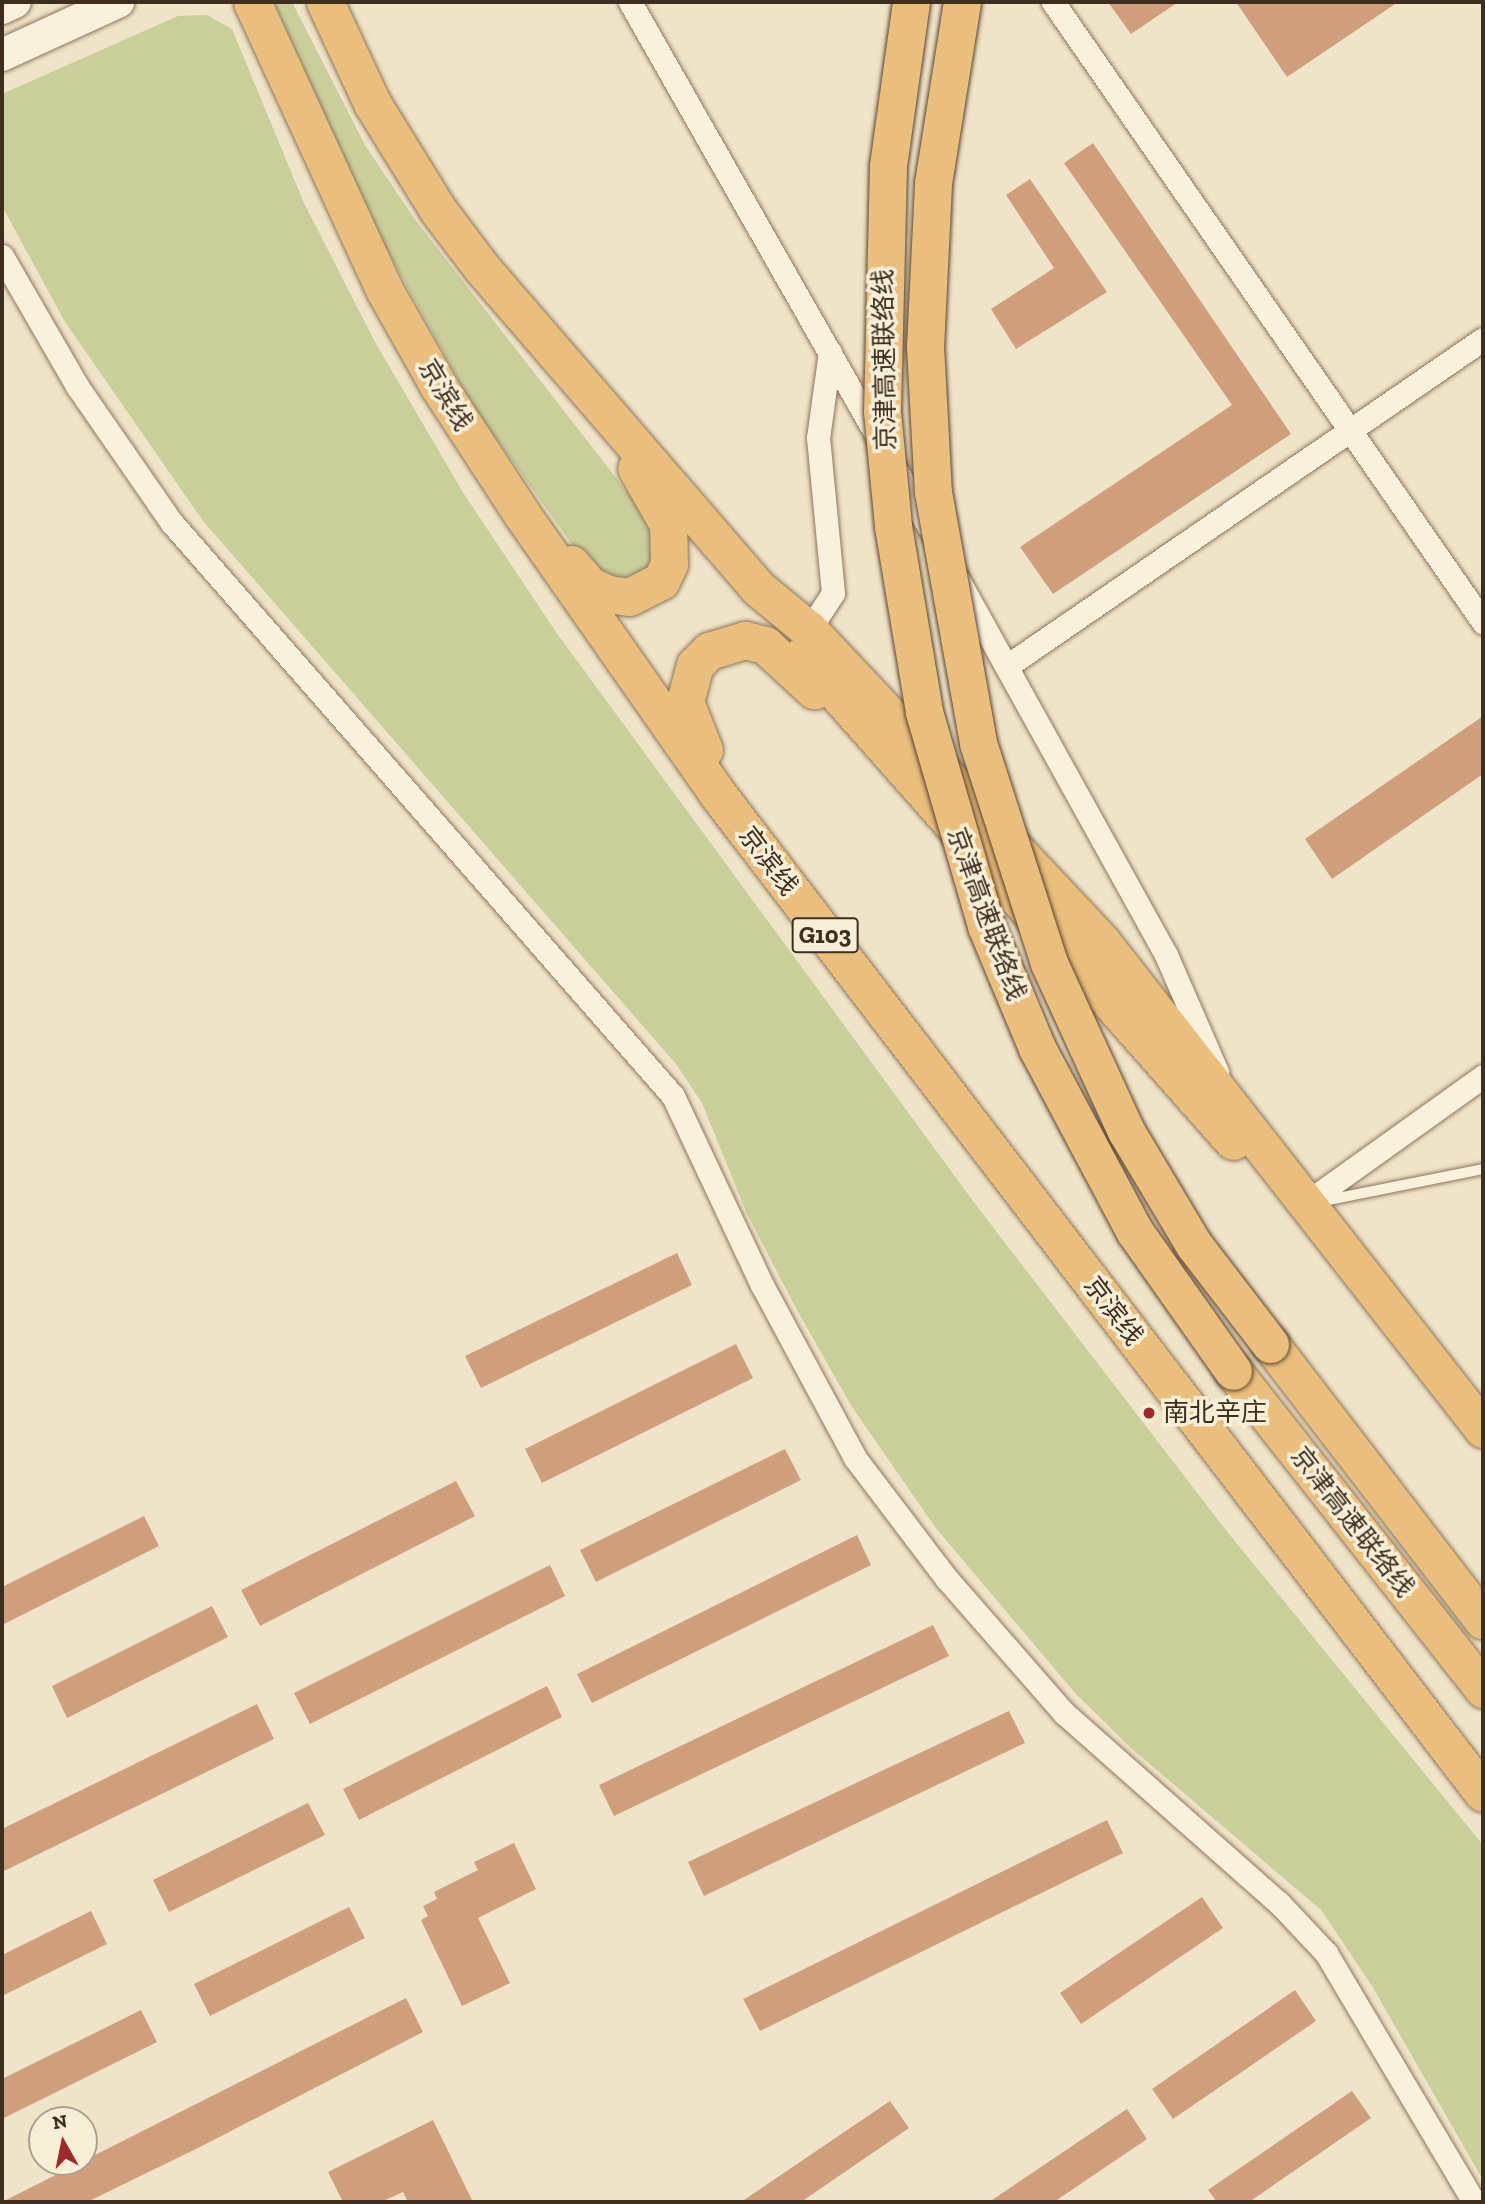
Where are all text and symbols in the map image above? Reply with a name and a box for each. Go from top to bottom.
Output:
street label: 京津高速联络线 [868,269,902,451]
street label: 京滨线 [412,354,478,436]
street label: 京滨线 [732,820,804,902]
street label: 京津高速联络线 [940,823,1032,1005]
road number: G103 [790,915,860,956]
street label: 京滨线 [1077,1270,1149,1352]
place label: 南北辛庄 [1163,1397,1267,1429]
marker: 南北辛庄 [1141,1405,1157,1421]
street label: 京津高速联络线 [1284,1441,1420,1603]
north arrow [28,2106,98,2176]
text: N [51,2109,69,2134]

